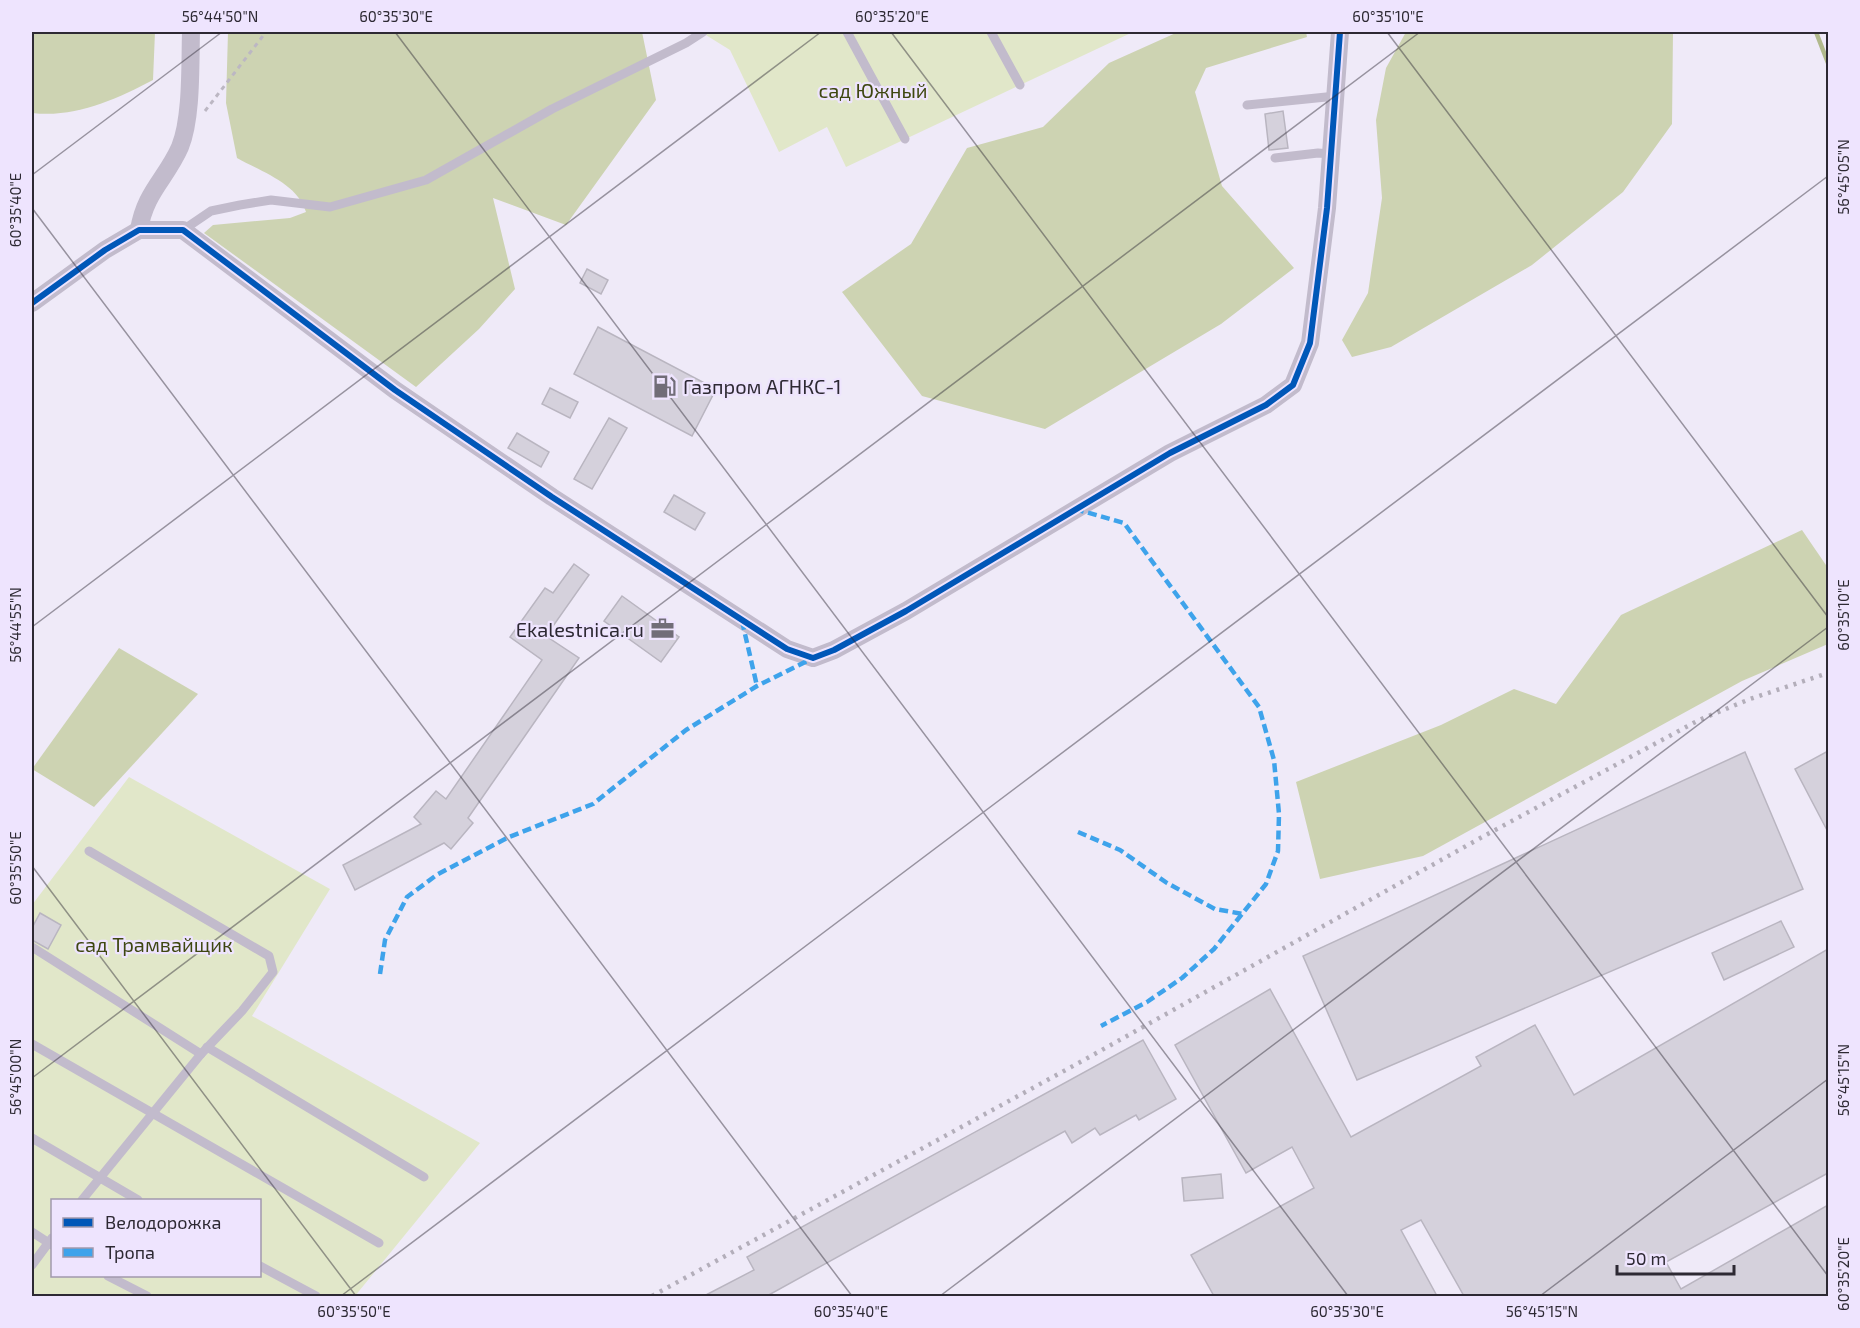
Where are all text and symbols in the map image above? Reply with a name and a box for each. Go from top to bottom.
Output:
text: 56°44'50"N [182,7,258,25]
text: 60°35'30"E [359,7,433,25]
text: 60°35'20"E [855,7,929,25]
text: 60°35'10"E [1352,7,1424,25]
park label: сад Южный [818,78,928,102]
text: 56°45'05"N [1834,139,1852,215]
text: 60°35'40"E [6,173,24,247]
fuel station icon: Газпром АГНКС-1 [652,373,678,399]
place label: Газпром АГНКС-1 [683,374,842,398]
text: 60°35'10"E [1834,579,1852,651]
text: 56°44'55"N [6,587,24,663]
office icon: Ekalestnica.ru [649,616,675,642]
place label: Ekalestnica.ru [516,617,644,641]
text: 60°35'50"E [6,831,24,905]
park label: сад Трамвайщик [75,932,233,956]
text: 56°45'00"N [6,1039,24,1115]
text: 56°45'15"N [1834,1044,1852,1116]
legend [51,1199,261,1277]
text: Велодорожка [105,1211,221,1233]
text: 60°35'20"E [1834,1237,1852,1311]
scale bar [1617,1238,1734,1276]
text: Тропа [105,1241,155,1263]
text: 50 m [1626,1247,1666,1269]
text: 60°35'50"E [317,1302,391,1320]
text: 60°35'40"E [814,1302,888,1320]
text: 60°35'30"E [1310,1302,1384,1320]
text: 56°45'15"N [1506,1302,1578,1320]

